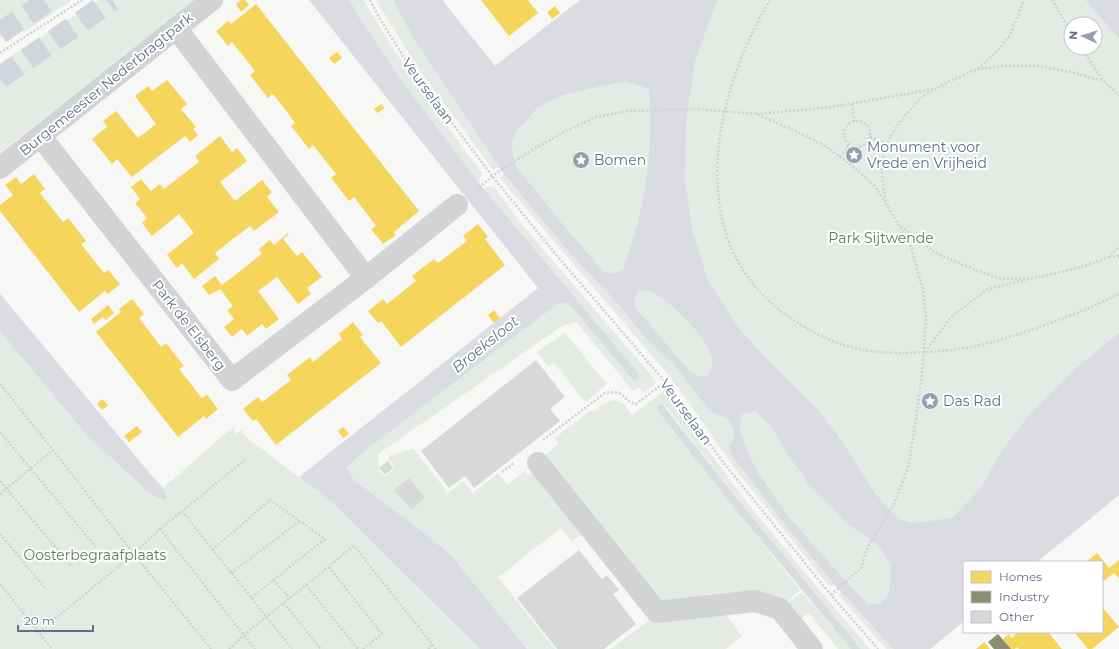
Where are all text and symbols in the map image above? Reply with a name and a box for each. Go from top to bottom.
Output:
street label: Burgemeester Nederbragtpark [16,8,197,160]
north arrow [1063,16,1103,56]
text: N [1066,30,1080,40]
street label: Veurselaan [398,54,458,128]
place label: Monument voor Vrede en Vrijheid [867,138,987,172]
place icon: Monument voor Vrede en Vrijheid [844,145,864,165]
place icon: Bomen [571,150,591,170]
place label: Bomen [594,151,646,169]
park label: Park Sijtwende [828,229,934,247]
street label: Park de Elsberg [148,276,230,374]
water label: Broeksloot [448,311,522,377]
street label: Veurselaan [656,375,716,449]
place icon: Das Rad [920,391,940,411]
place label: Das Rad [943,392,1001,410]
park label: Oosterbegraafplaats [24,546,167,564]
legend [963,561,1103,633]
text: Homes [999,569,1042,584]
text: Industry [999,589,1049,604]
scale bar [18,607,93,633]
text: Other [999,609,1034,624]
text: 20 m [24,613,55,628]

